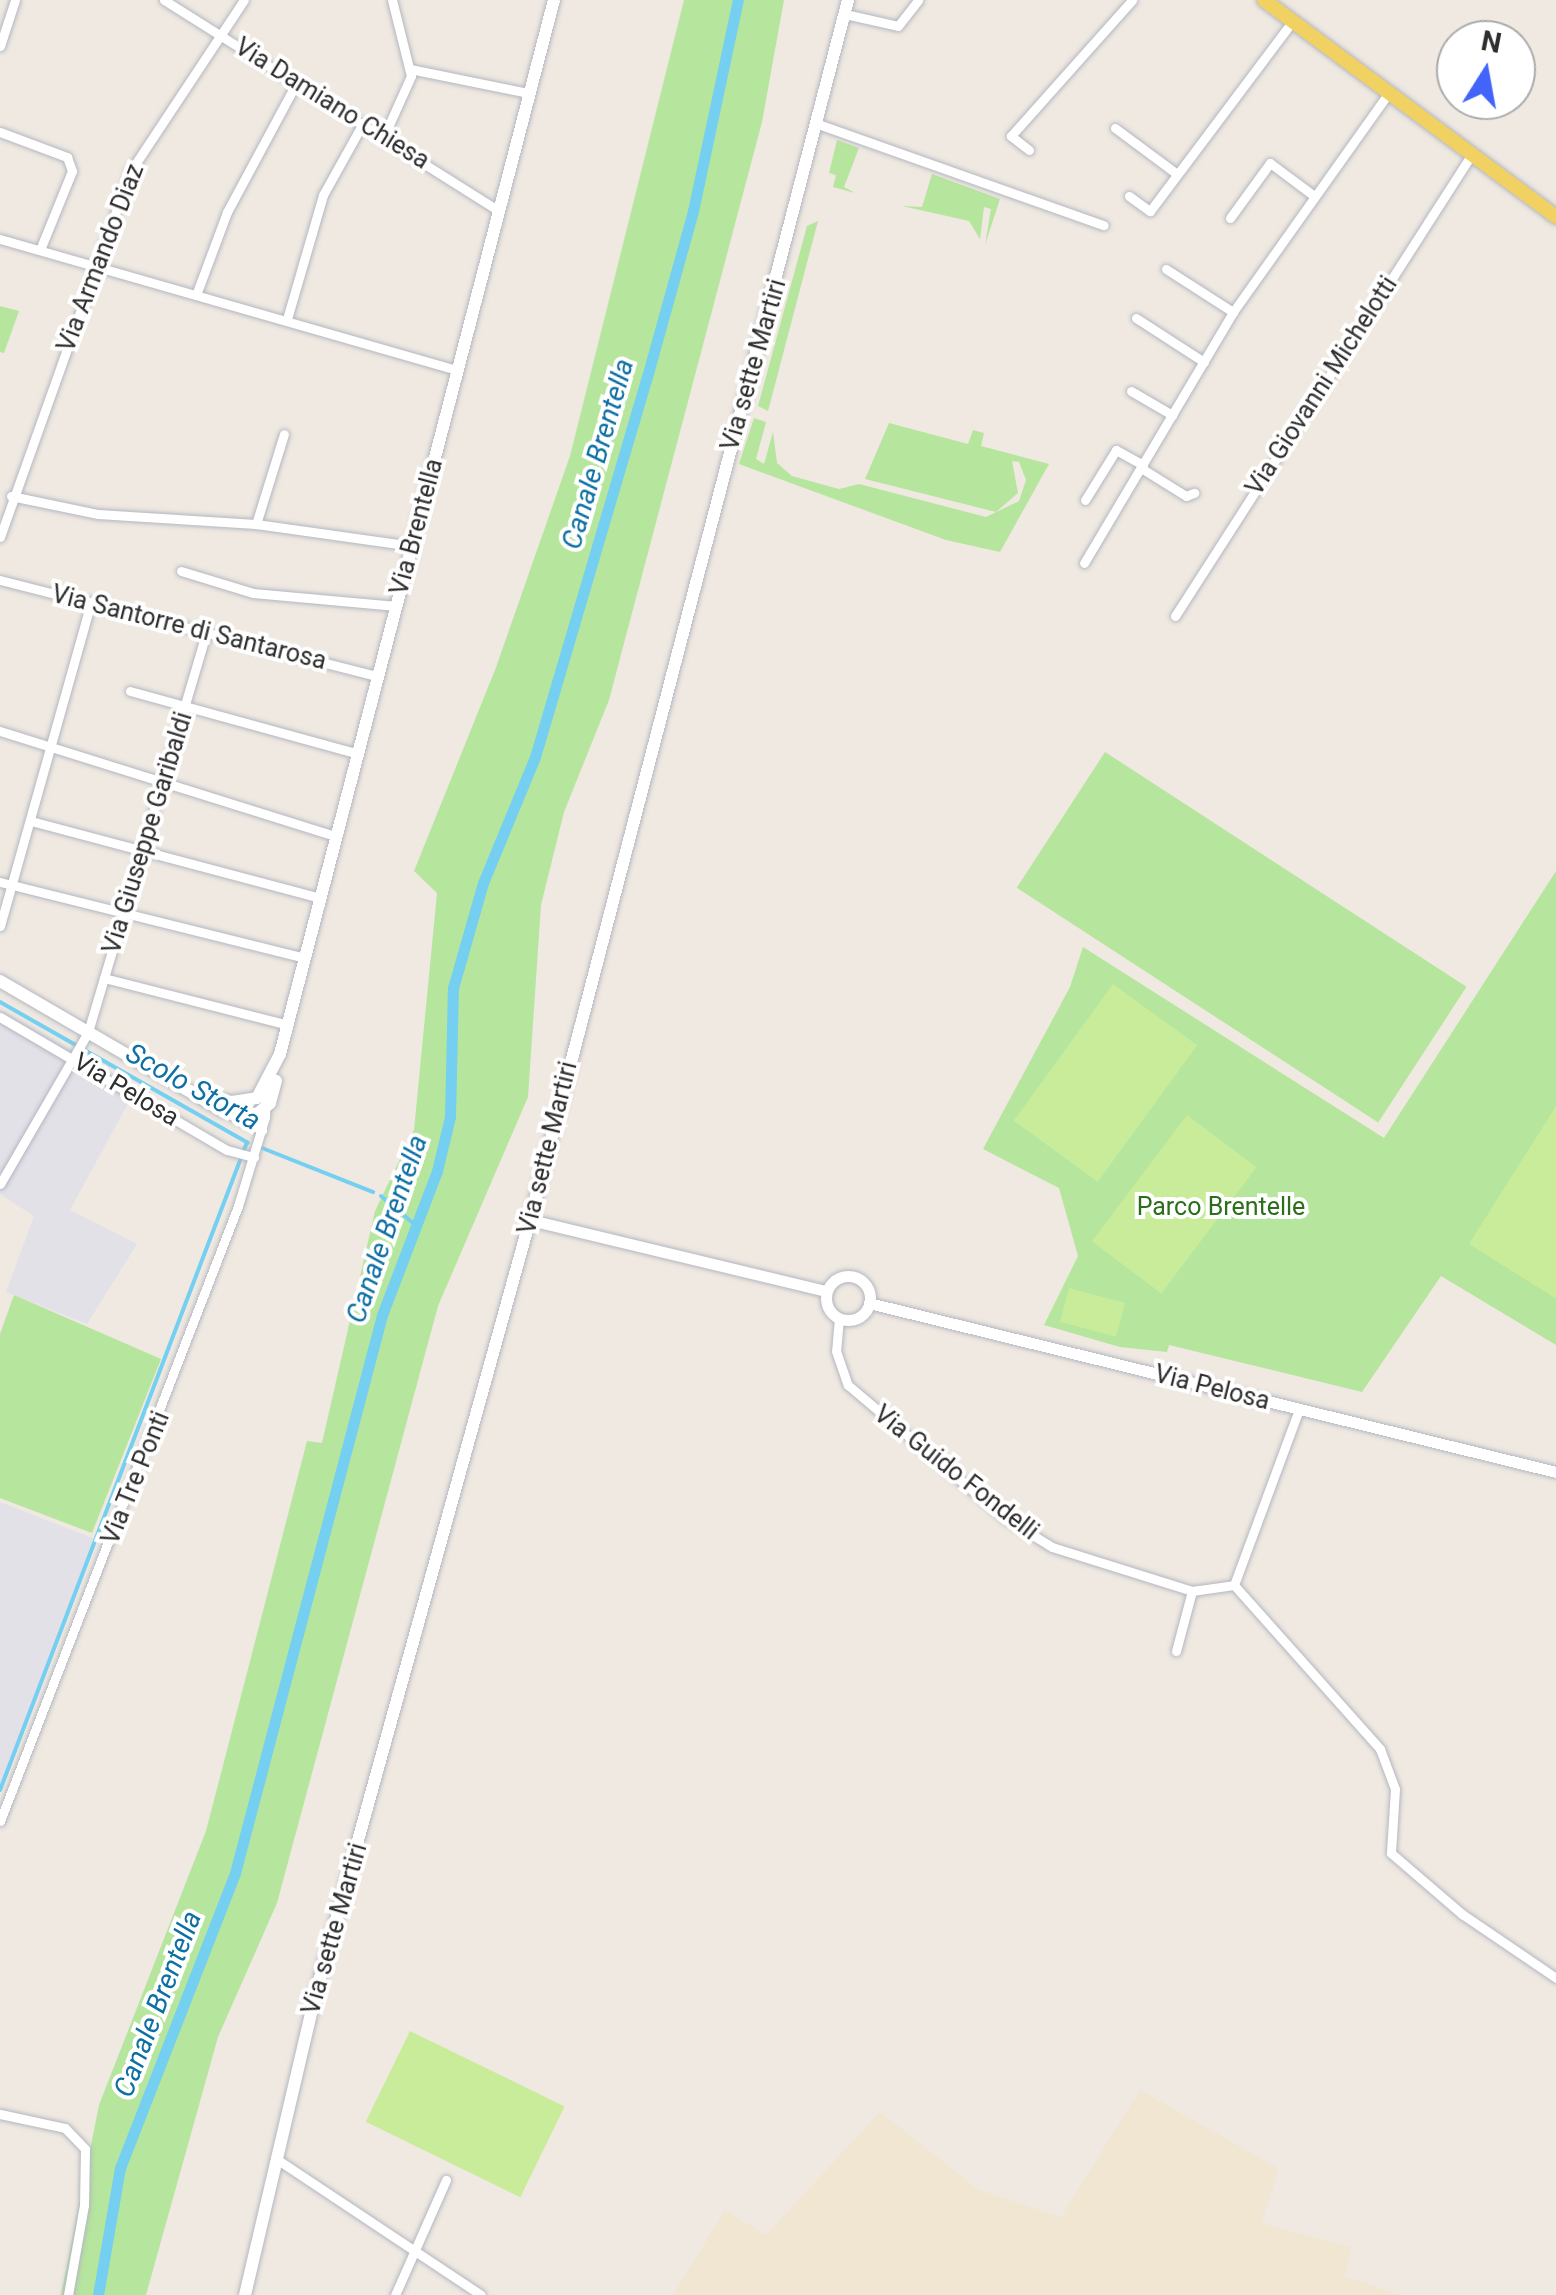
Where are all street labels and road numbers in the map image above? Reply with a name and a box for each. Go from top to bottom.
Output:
street label: Via Damiano Chiesa [229,32,435,176]
street label: Via Armando Diaz [51,160,151,356]
street label: Via Giovanni Michelotti [1240,271,1404,501]
street label: Via sette Martiri [715,276,793,454]
street label: Via Brentella [384,456,450,598]
street label: Via Santorre di Santarosa [49,579,329,677]
street label: Via Giuseppe Garibaldi [97,708,199,958]
street label: Via Pelosa [68,1047,184,1133]
street label: Via sette Martiri [512,1058,584,1238]
street label: Via Pelosa [1151,1359,1273,1417]
street label: Via Guido Fondelli [868,1399,1044,1547]
street label: Via Tre Ponti [96,1407,176,1549]
street label: Via sette Martiri [296,1840,374,2018]

